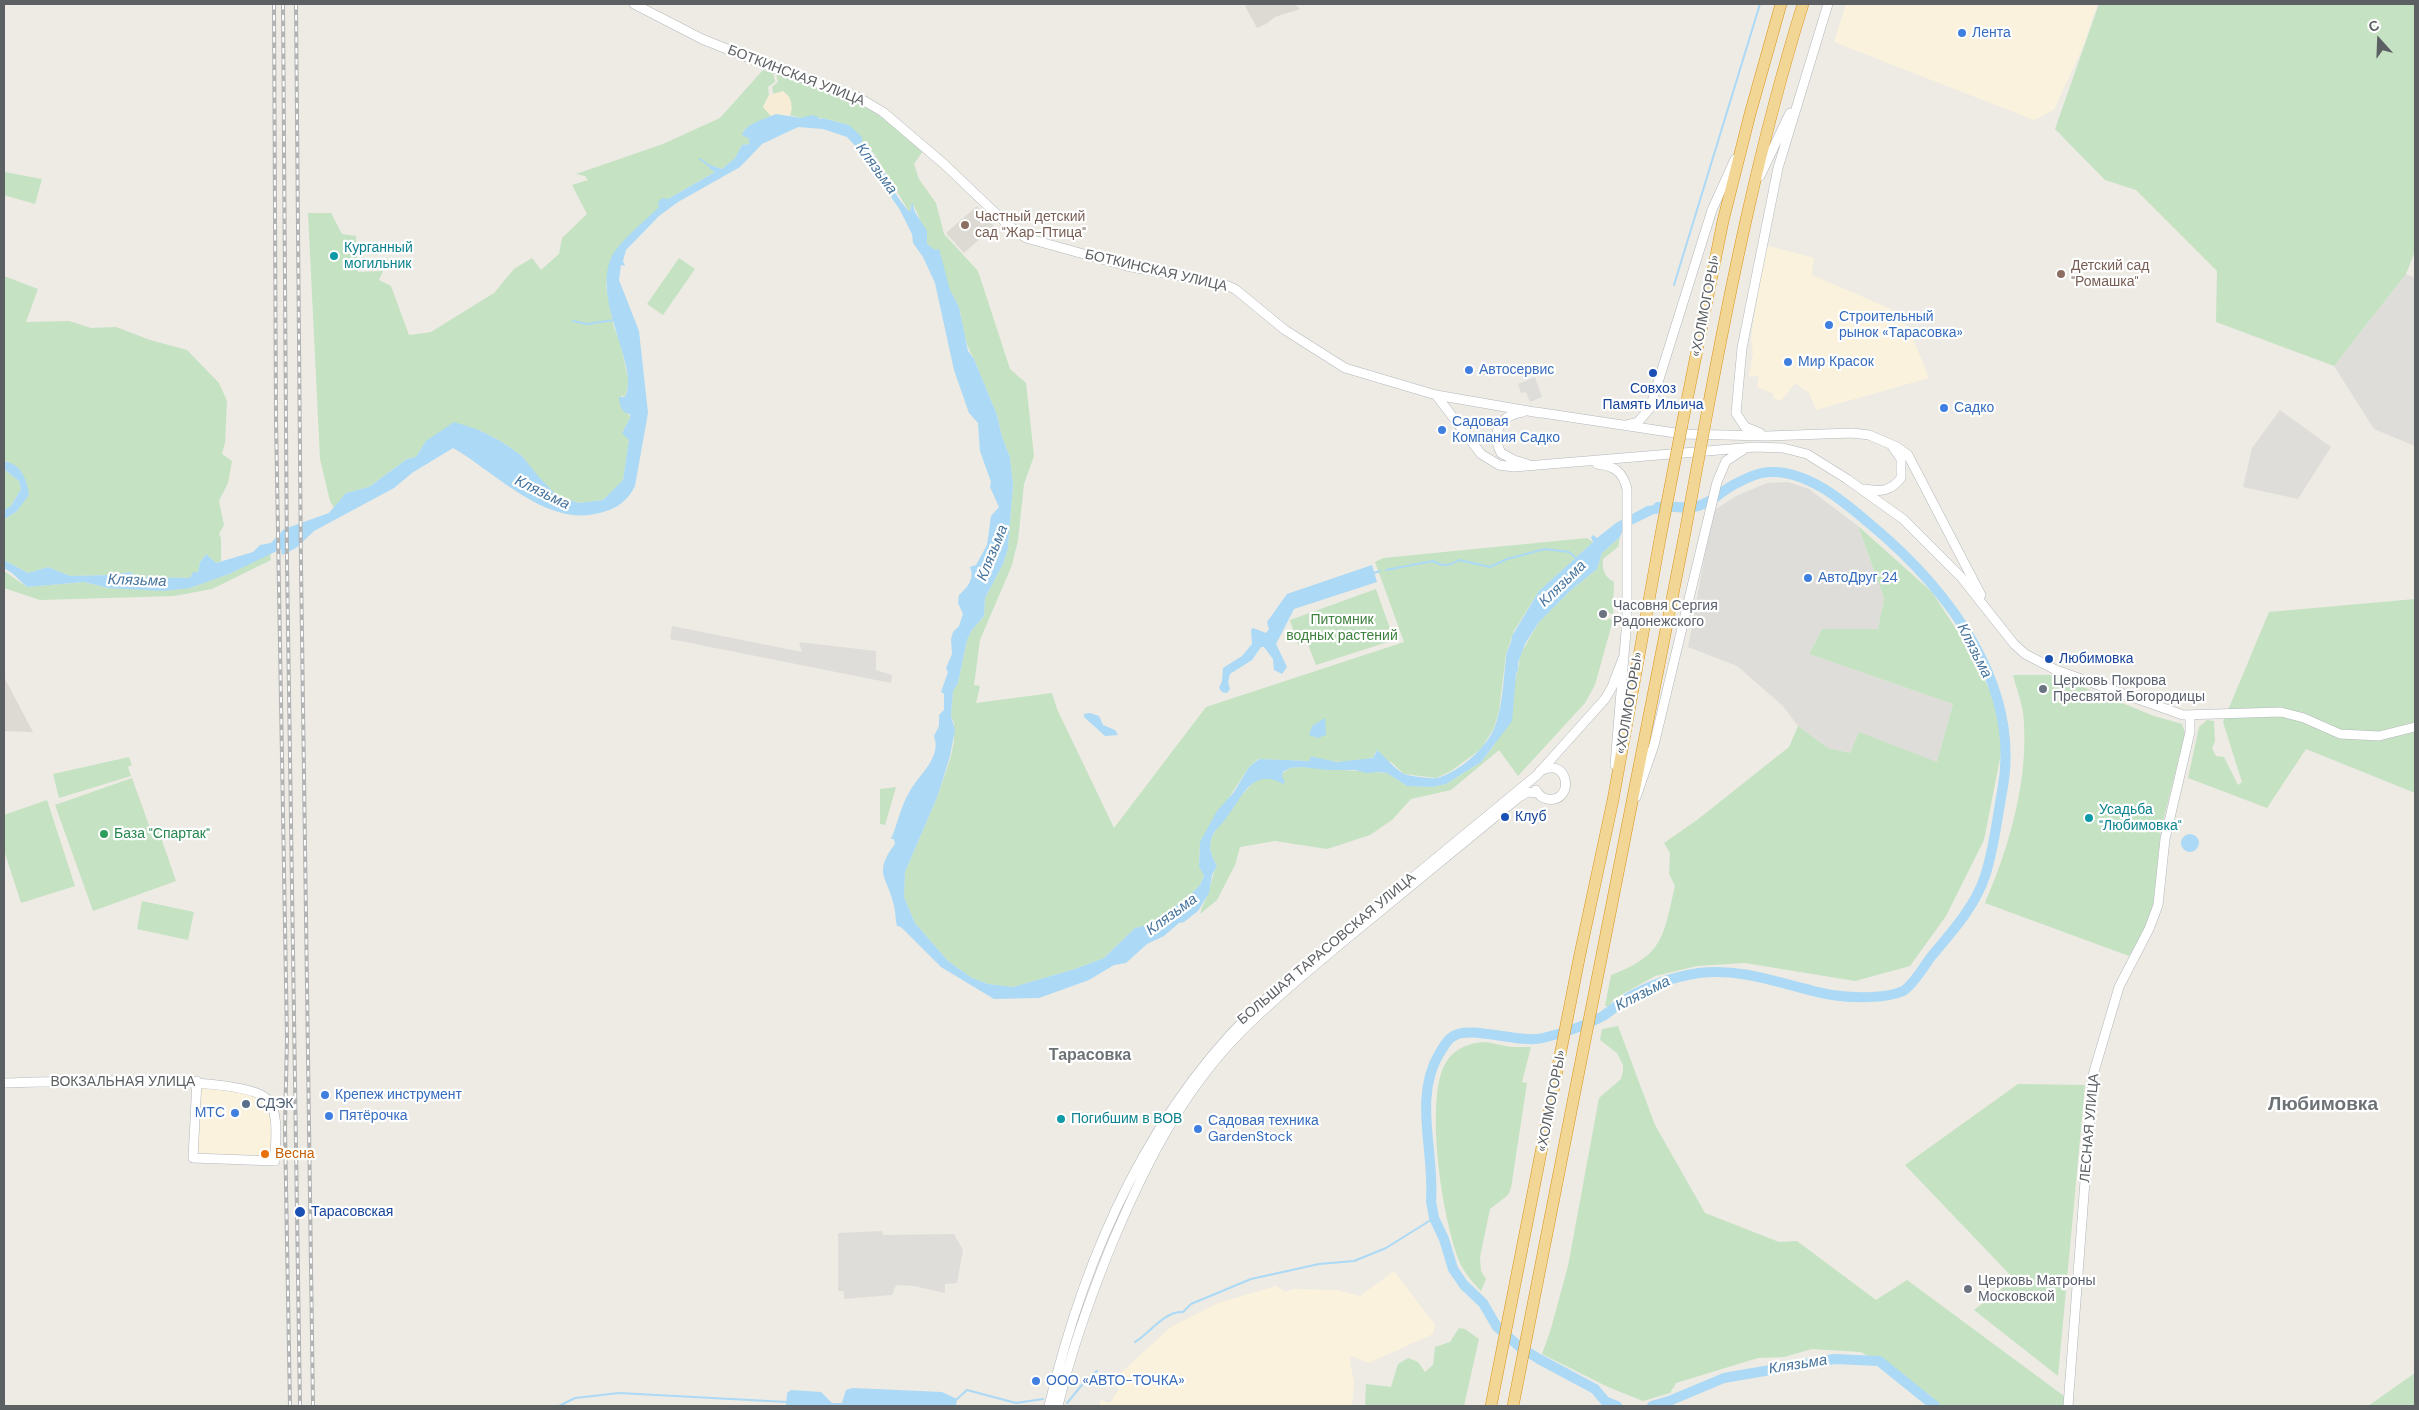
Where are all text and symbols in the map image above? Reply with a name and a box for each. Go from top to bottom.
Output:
north arrow [2354,15,2404,65]
text: С [2366,16,2382,36]
place label: Лента [1972,25,2011,41]
marker: Лента [1956,27,1968,39]
street label: БОТКИНСКАЯ УЛИЦА [725,42,867,110]
water label: Клязьма [851,140,901,198]
place label: Частный детский сад "Жар-Птица" [975,209,1086,242]
marker: Частный детский сад "Жар-Птица" [959,219,971,231]
place label: Курганный могильник [344,240,413,272]
street label: БОТКИНСКАЯ УЛИЦА [1083,246,1229,296]
marker: Курганный могильник [328,250,340,262]
street label: «ХОЛМОГОРЫ» [1688,254,1724,358]
place label: Детский сад "Ромашка" [2071,258,2150,290]
marker: Детский сад "Ромашка" [2055,268,2067,280]
place label: Строительный рынок «Тарасовка» [1839,309,1963,342]
marker: Строительный рынок «Тарасовка» [1823,319,1835,331]
place label: Мир Красок [1798,354,1874,370]
marker: Мир Красок [1782,356,1794,368]
place label: Автосервис [1479,362,1554,378]
marker: Автосервис [1463,364,1475,376]
marker: Совхоз Память Ильича [1647,367,1659,379]
place label: Совхоз Память Ильича [1603,381,1703,414]
place label: Садко [1954,400,1994,416]
marker: Садко [1938,402,1950,414]
place label: Садовая Компания Садко [1452,414,1560,447]
marker: Садовая Компания Садко [1436,424,1448,436]
water label: Клязьма [512,472,572,514]
water label: Клязьма [974,522,1012,584]
water label: Клязьма [1536,557,1590,611]
place label: АвтоДруг 24 [1818,570,1898,586]
water label: Клязьма [107,571,167,591]
marker: АвтоДруг 24 [1802,572,1814,584]
place label: Часовня Сергия Радонежского [1613,598,1718,630]
marker: Часовня Сергия Радонежского [1597,608,1609,620]
park label: Питомник водных растений [1286,612,1398,644]
water label: Клязьма [1953,621,1995,681]
street label: «ХОЛМОГОРЫ» [1613,651,1647,755]
place label: Любимовка [2059,651,2134,667]
marker: Любимовка [2043,653,2055,665]
place label: Церковь Покрова Пресвятой Богородицы [2053,673,2205,706]
marker: Церковь Покрова Пресвятой Богородицы [2037,683,2049,695]
place label: Усадьба "Любимовка" [2099,802,2182,834]
place label: Клуб [1515,809,1546,825]
marker: Клуб [1499,811,1511,823]
marker: Усадьба "Любимовка" [2083,812,2095,824]
place label: База "Спартак" [114,826,210,842]
marker: База "Спартак" [98,828,110,840]
street label: БОЛЬШАЯ ТАРАСОВСКАЯ УЛИЦА [1235,869,1419,1029]
water label: Клязьма [1143,890,1201,940]
water label: Клязьма [1613,973,1673,1015]
district label: Тарасовка [1049,1046,1131,1066]
street label: «ХОЛМОГОРЫ» [1534,1049,1570,1153]
street label: ЛЕСНАЯ УЛИЦА [2077,1073,2103,1183]
street label: ВОКЗАЛЬНАЯ УЛИЦА [51,1074,195,1090]
place label: Крепеж инструмент [335,1087,462,1103]
marker: Крепеж инструмент [319,1089,331,1101]
district label: Любимовка [2268,1094,2378,1116]
place label: СДЭК [256,1096,294,1112]
marker: СДЭК [240,1098,252,1110]
place label: МТС [195,1105,225,1121]
marker: МТС [229,1107,241,1119]
place label: Пятёрочка [339,1108,408,1124]
marker: Пятёрочка [323,1110,335,1122]
place label: Погибшим в ВОВ [1071,1111,1182,1127]
marker: Погибшим в ВОВ [1055,1113,1067,1125]
place label: Садовая техника GardenStock [1208,1113,1319,1146]
marker: Садовая техника GardenStock [1192,1123,1204,1135]
place label: Весна [275,1146,315,1162]
marker: Весна [259,1148,271,1160]
place label: Тарасовская [311,1204,393,1220]
marker: Тарасовская [293,1205,307,1219]
place label: Церковь Матроны Московской [1978,1273,2096,1305]
marker: Церковь Матроны Московской [1962,1283,1974,1295]
water label: Клязьма [1768,1352,1828,1378]
place label: ООО «АВТО-ТОЧКА» [1046,1373,1185,1389]
marker: ООО «АВТО-ТОЧКА» [1030,1375,1042,1387]

